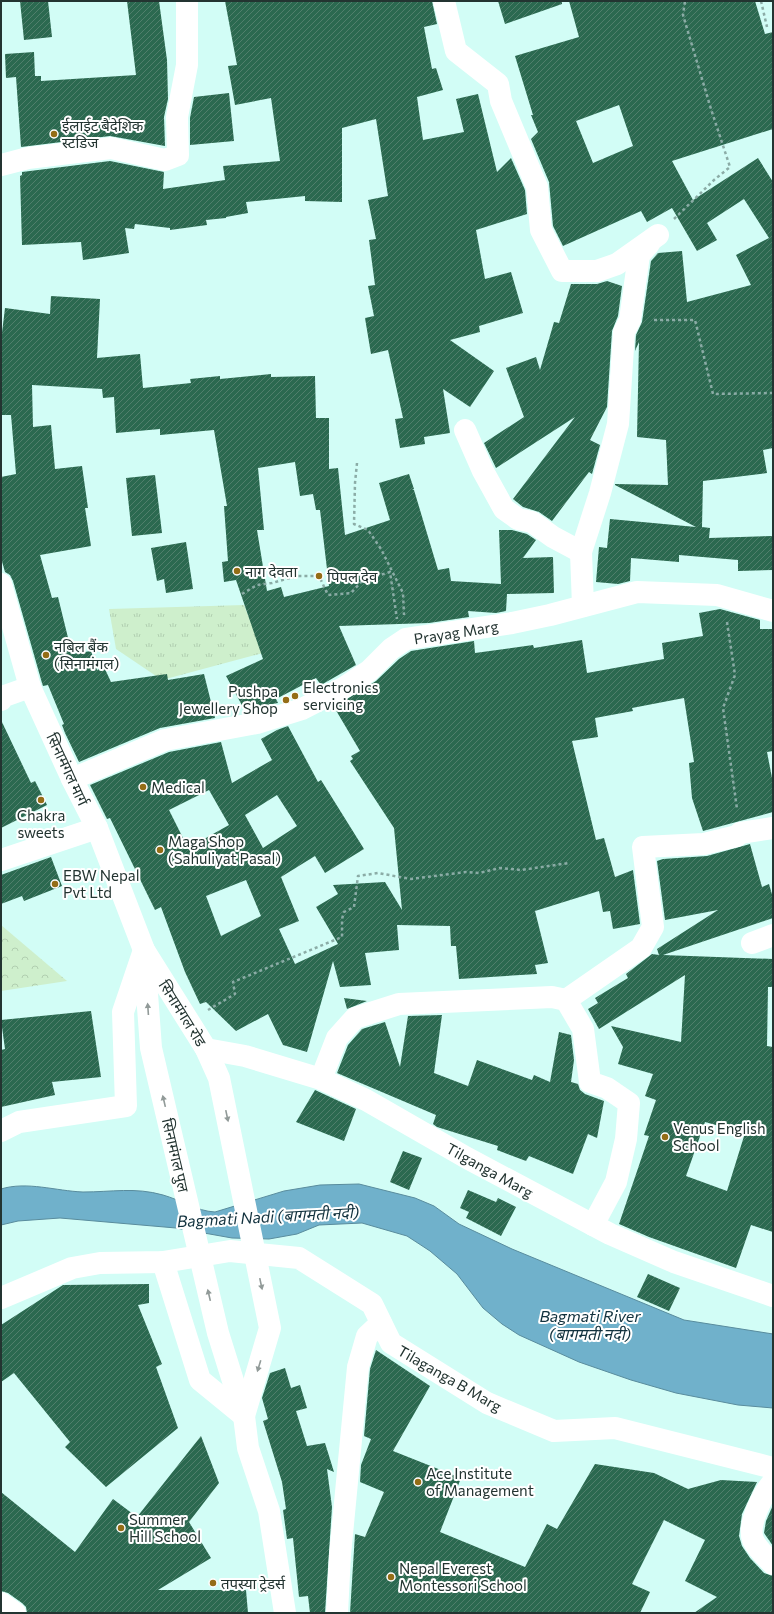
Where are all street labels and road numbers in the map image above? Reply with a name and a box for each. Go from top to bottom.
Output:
street label: Prayag Marg [412,616,500,648]
street label: सिनामंगल मार्ग [43,730,93,809]
street label: सिनामंगल रोड [156,977,211,1050]
street label: सिनामंगल पुल [157,1116,193,1195]
street label: Tilganga Marg [443,1139,537,1201]
street label: Tilaganga B Marg [395,1341,505,1415]

